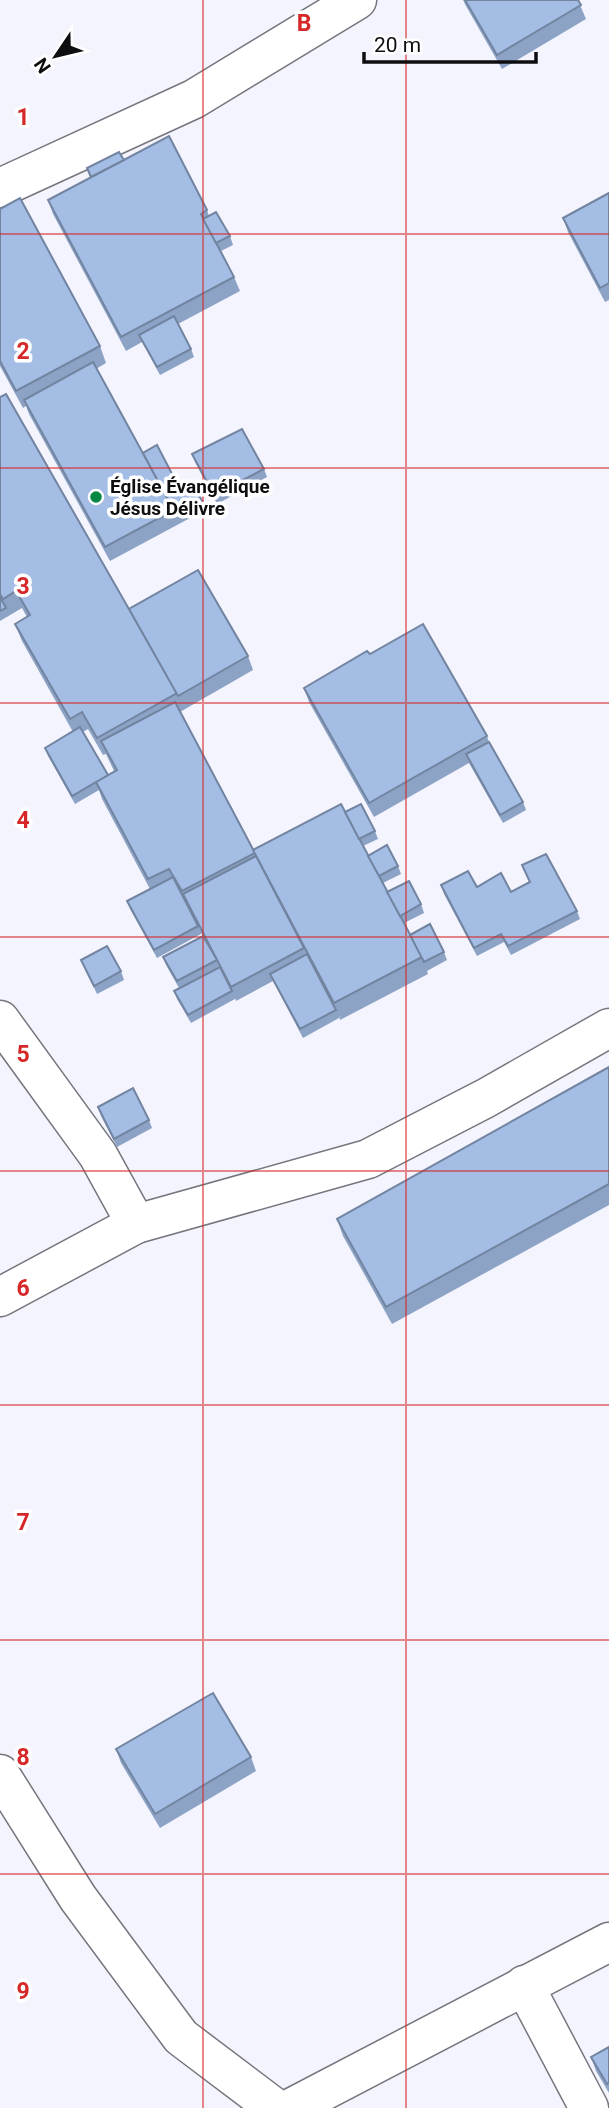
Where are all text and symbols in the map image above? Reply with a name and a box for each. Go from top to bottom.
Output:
text: B [297,10,311,37]
north arrow [21,21,91,91]
scale bar [364,21,536,65]
text: 20 m [374,33,421,57]
text: N [29,53,56,78]
text: 1 [16,104,30,131]
text: 2 [16,338,30,365]
place label: Église Évangélique Jésus Délivre [110,475,270,520]
marker: Église Évangélique Jésus Délivre [88,489,104,505]
text: 3 [16,573,30,600]
text: 4 [16,807,30,834]
text: 5 [16,1041,30,1068]
text: 6 [16,1275,30,1302]
text: 7 [16,1509,30,1536]
text: 8 [16,1744,30,1771]
text: 9 [16,1978,30,2005]

